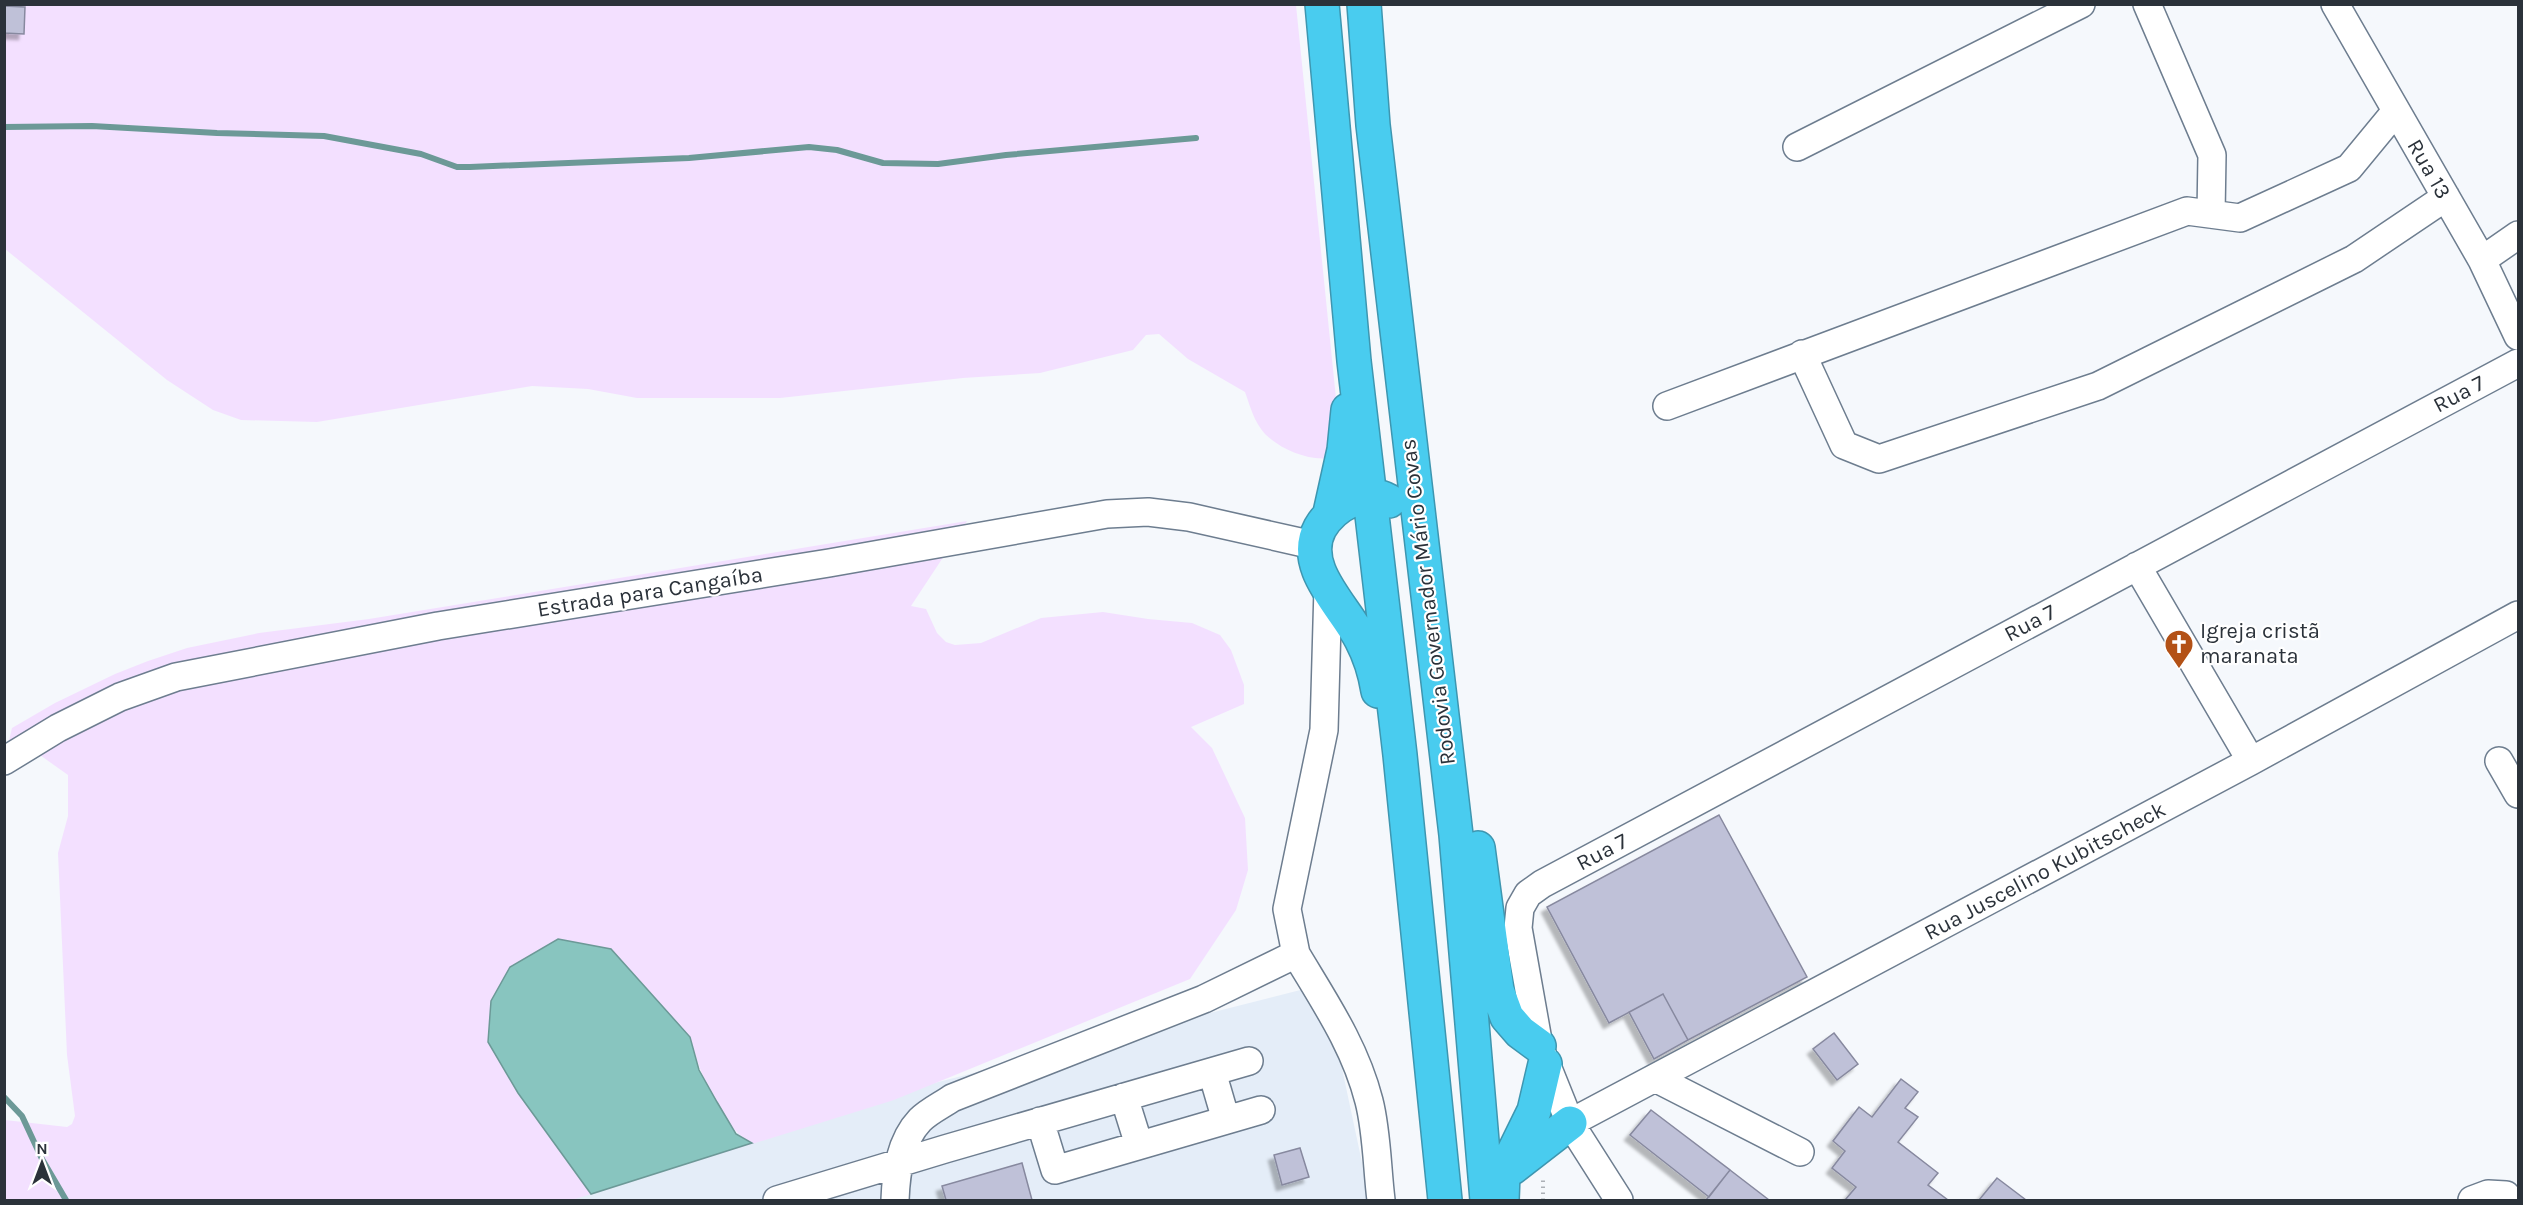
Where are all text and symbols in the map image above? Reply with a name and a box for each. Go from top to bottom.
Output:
street label: Rua 13 [2402,135,2456,203]
street label: Rua 7 [2429,370,2489,418]
street label: Rodovia Governador Mário Covas [1395,437,1461,767]
street label: Estrada para Cangaíba [535,561,765,623]
street label: Rua 7 [2000,599,2060,647]
place label: Igreja cristã maranata [2200,618,2320,669]
church icon: Igreja cristã maranata [2163,628,2195,670]
street label: Rua Juscelino Kubitscheck [1920,796,2170,946]
street label: Rua 7 [1572,828,1632,876]
north arrow [12,1133,72,1193]
text: N [36,1139,48,1158]

